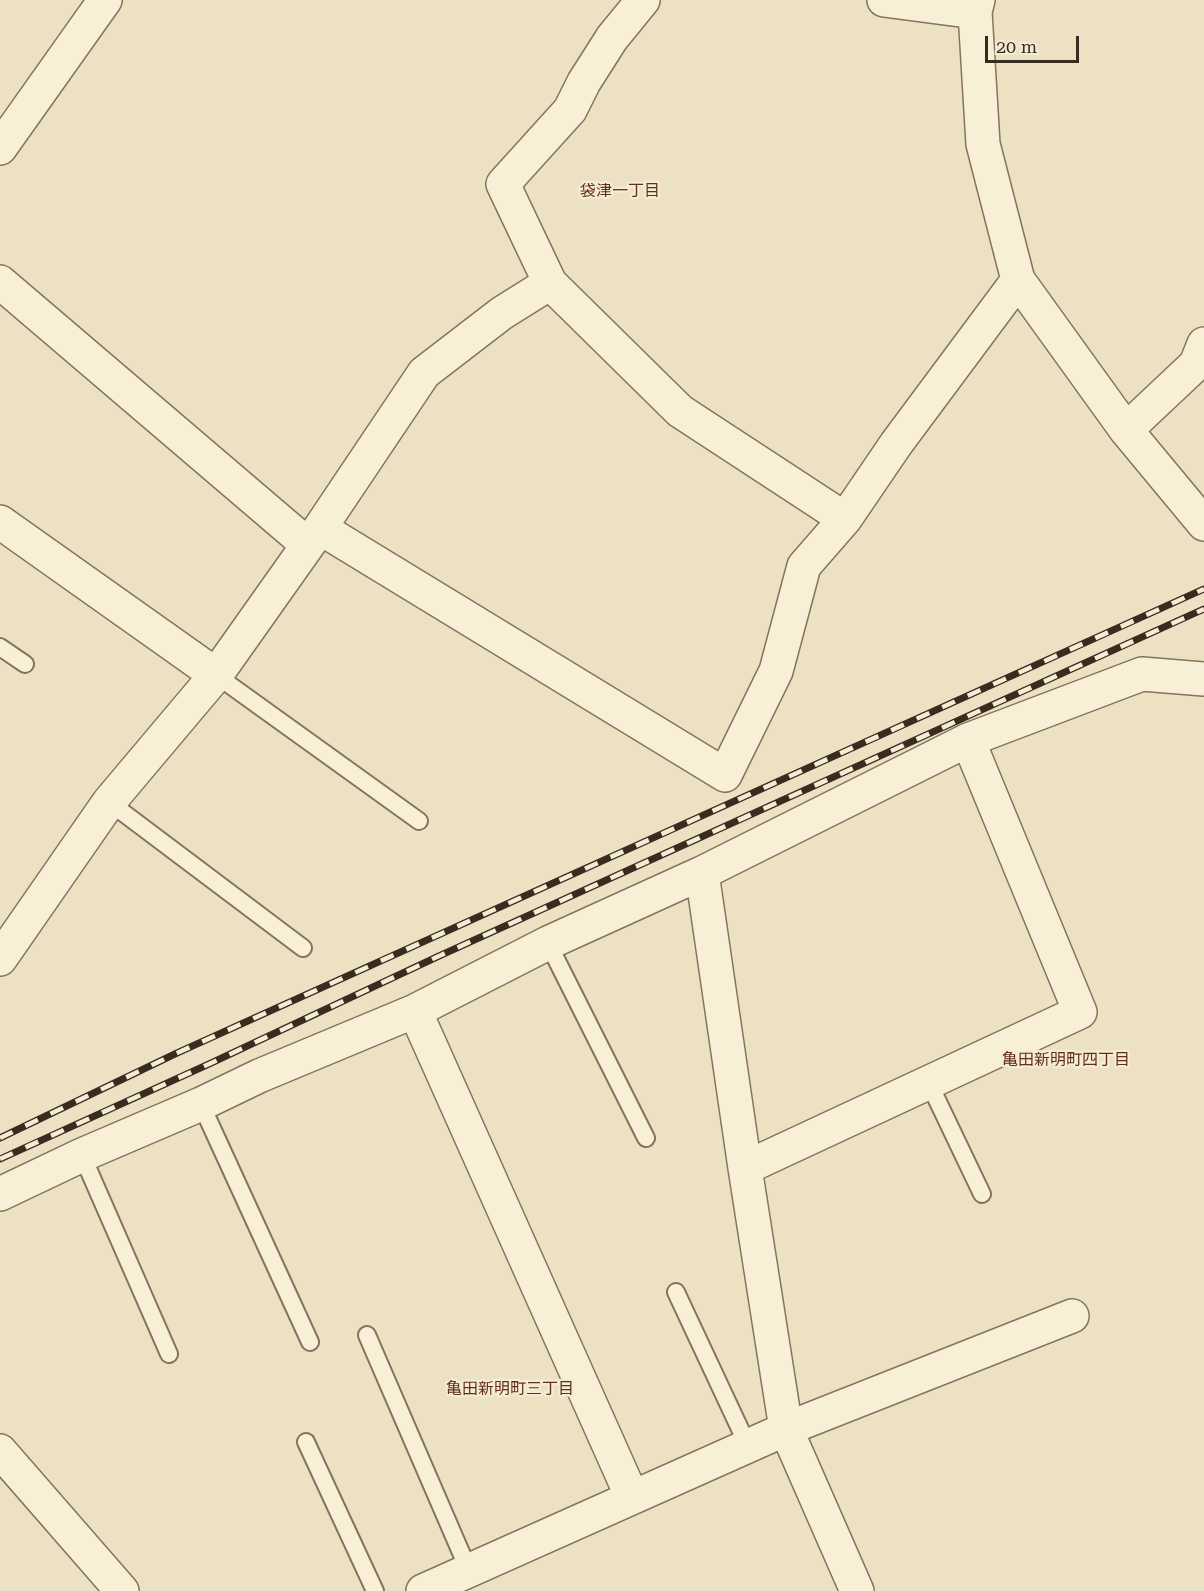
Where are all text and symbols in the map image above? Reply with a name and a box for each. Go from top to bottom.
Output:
scale bar [988,24,1082,62]
text: 20 m [996,36,1037,57]
district label: 袋津一丁目 [580,181,660,201]
district label: 亀田新明町四丁目 [1002,1050,1130,1070]
district label: 亀田新明町三丁目 [446,1379,574,1399]

